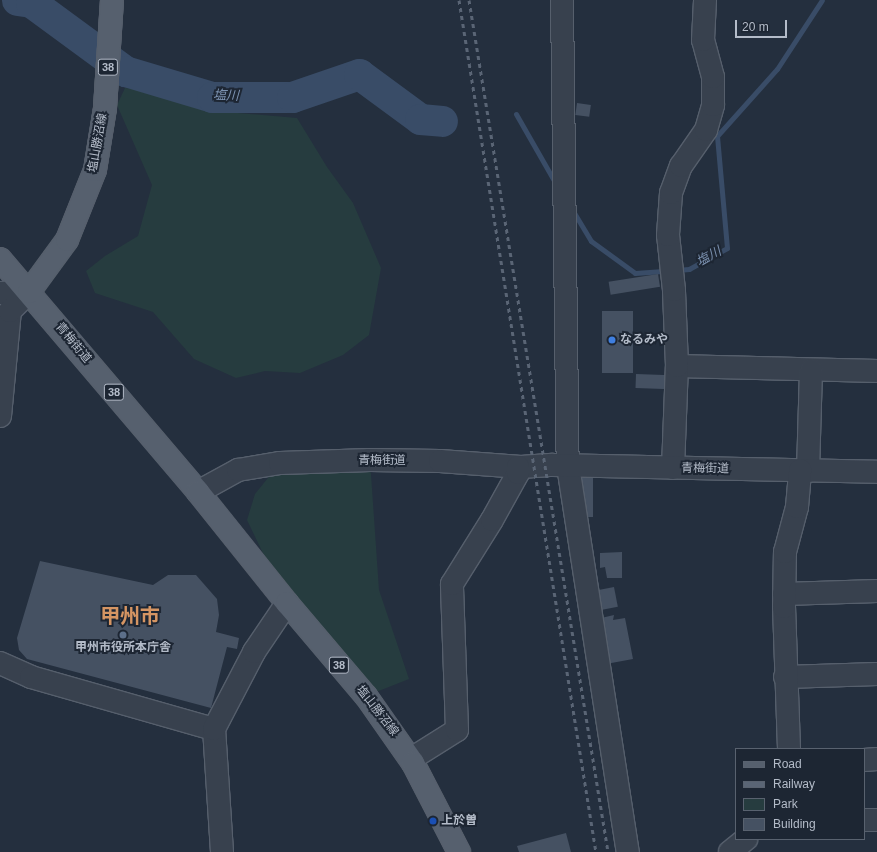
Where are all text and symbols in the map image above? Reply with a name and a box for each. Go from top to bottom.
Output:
scale bar [737,12,789,38]
text: 20 m [742,20,769,34]
road number: 38 [97,58,119,76]
water label: 塩川 [213,88,239,104]
street label: 塩山勝沼線 [86,112,110,174]
water label: 塩川 [694,244,724,270]
street label: 青梅街道 [52,320,94,366]
place label: なるみや [620,333,668,347]
marker: なるみや [607,335,617,345]
road number: 38 [103,383,125,401]
street label: 青梅街道 [358,454,406,468]
street label: 青梅街道 [681,461,729,477]
district label: 甲州市 [100,604,160,628]
marker: 甲州市役所本庁舎 [118,630,128,640]
place label: 甲州市役所本庁舎 [75,641,171,655]
road number: 38 [328,656,350,674]
street label: 塩山勝沼線 [353,683,401,739]
legend [735,748,865,840]
text: Road [773,757,802,771]
text: Railway [773,777,815,791]
text: Park [773,797,798,811]
place label: 上於曽 [441,814,477,828]
marker: 上於曽 [428,816,438,826]
text: Building [773,817,816,831]

